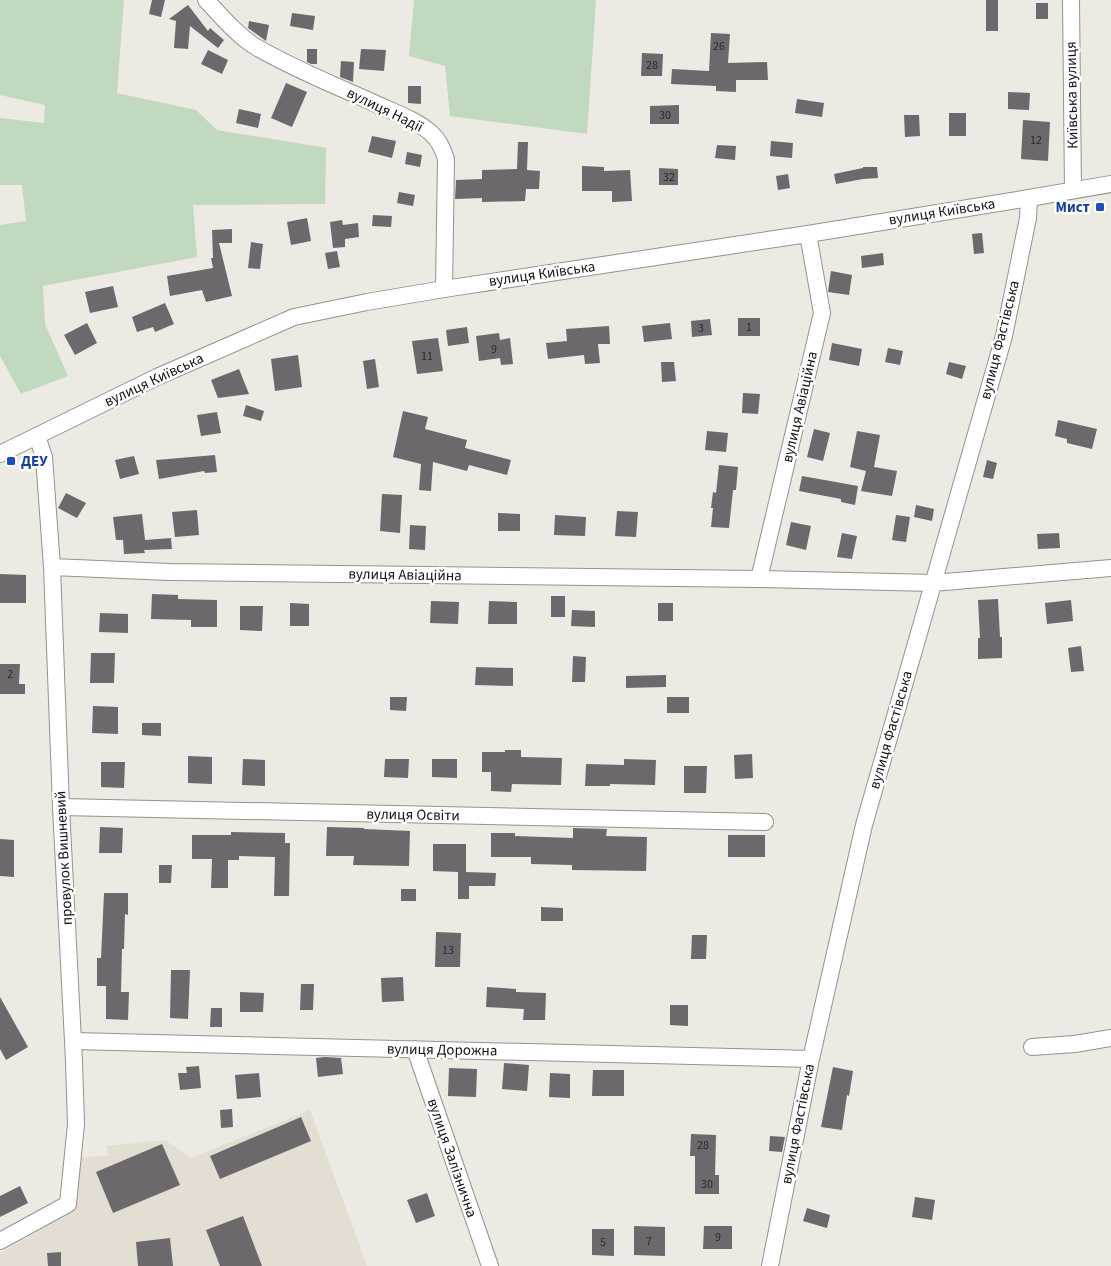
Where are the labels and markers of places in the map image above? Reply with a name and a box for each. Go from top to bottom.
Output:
place label: Мист [1056,197,1090,218]
marker: Мист [1094,201,1106,213]
place label: ДЕУ [21,451,48,472]
marker: ДЕУ [5,455,17,467]

